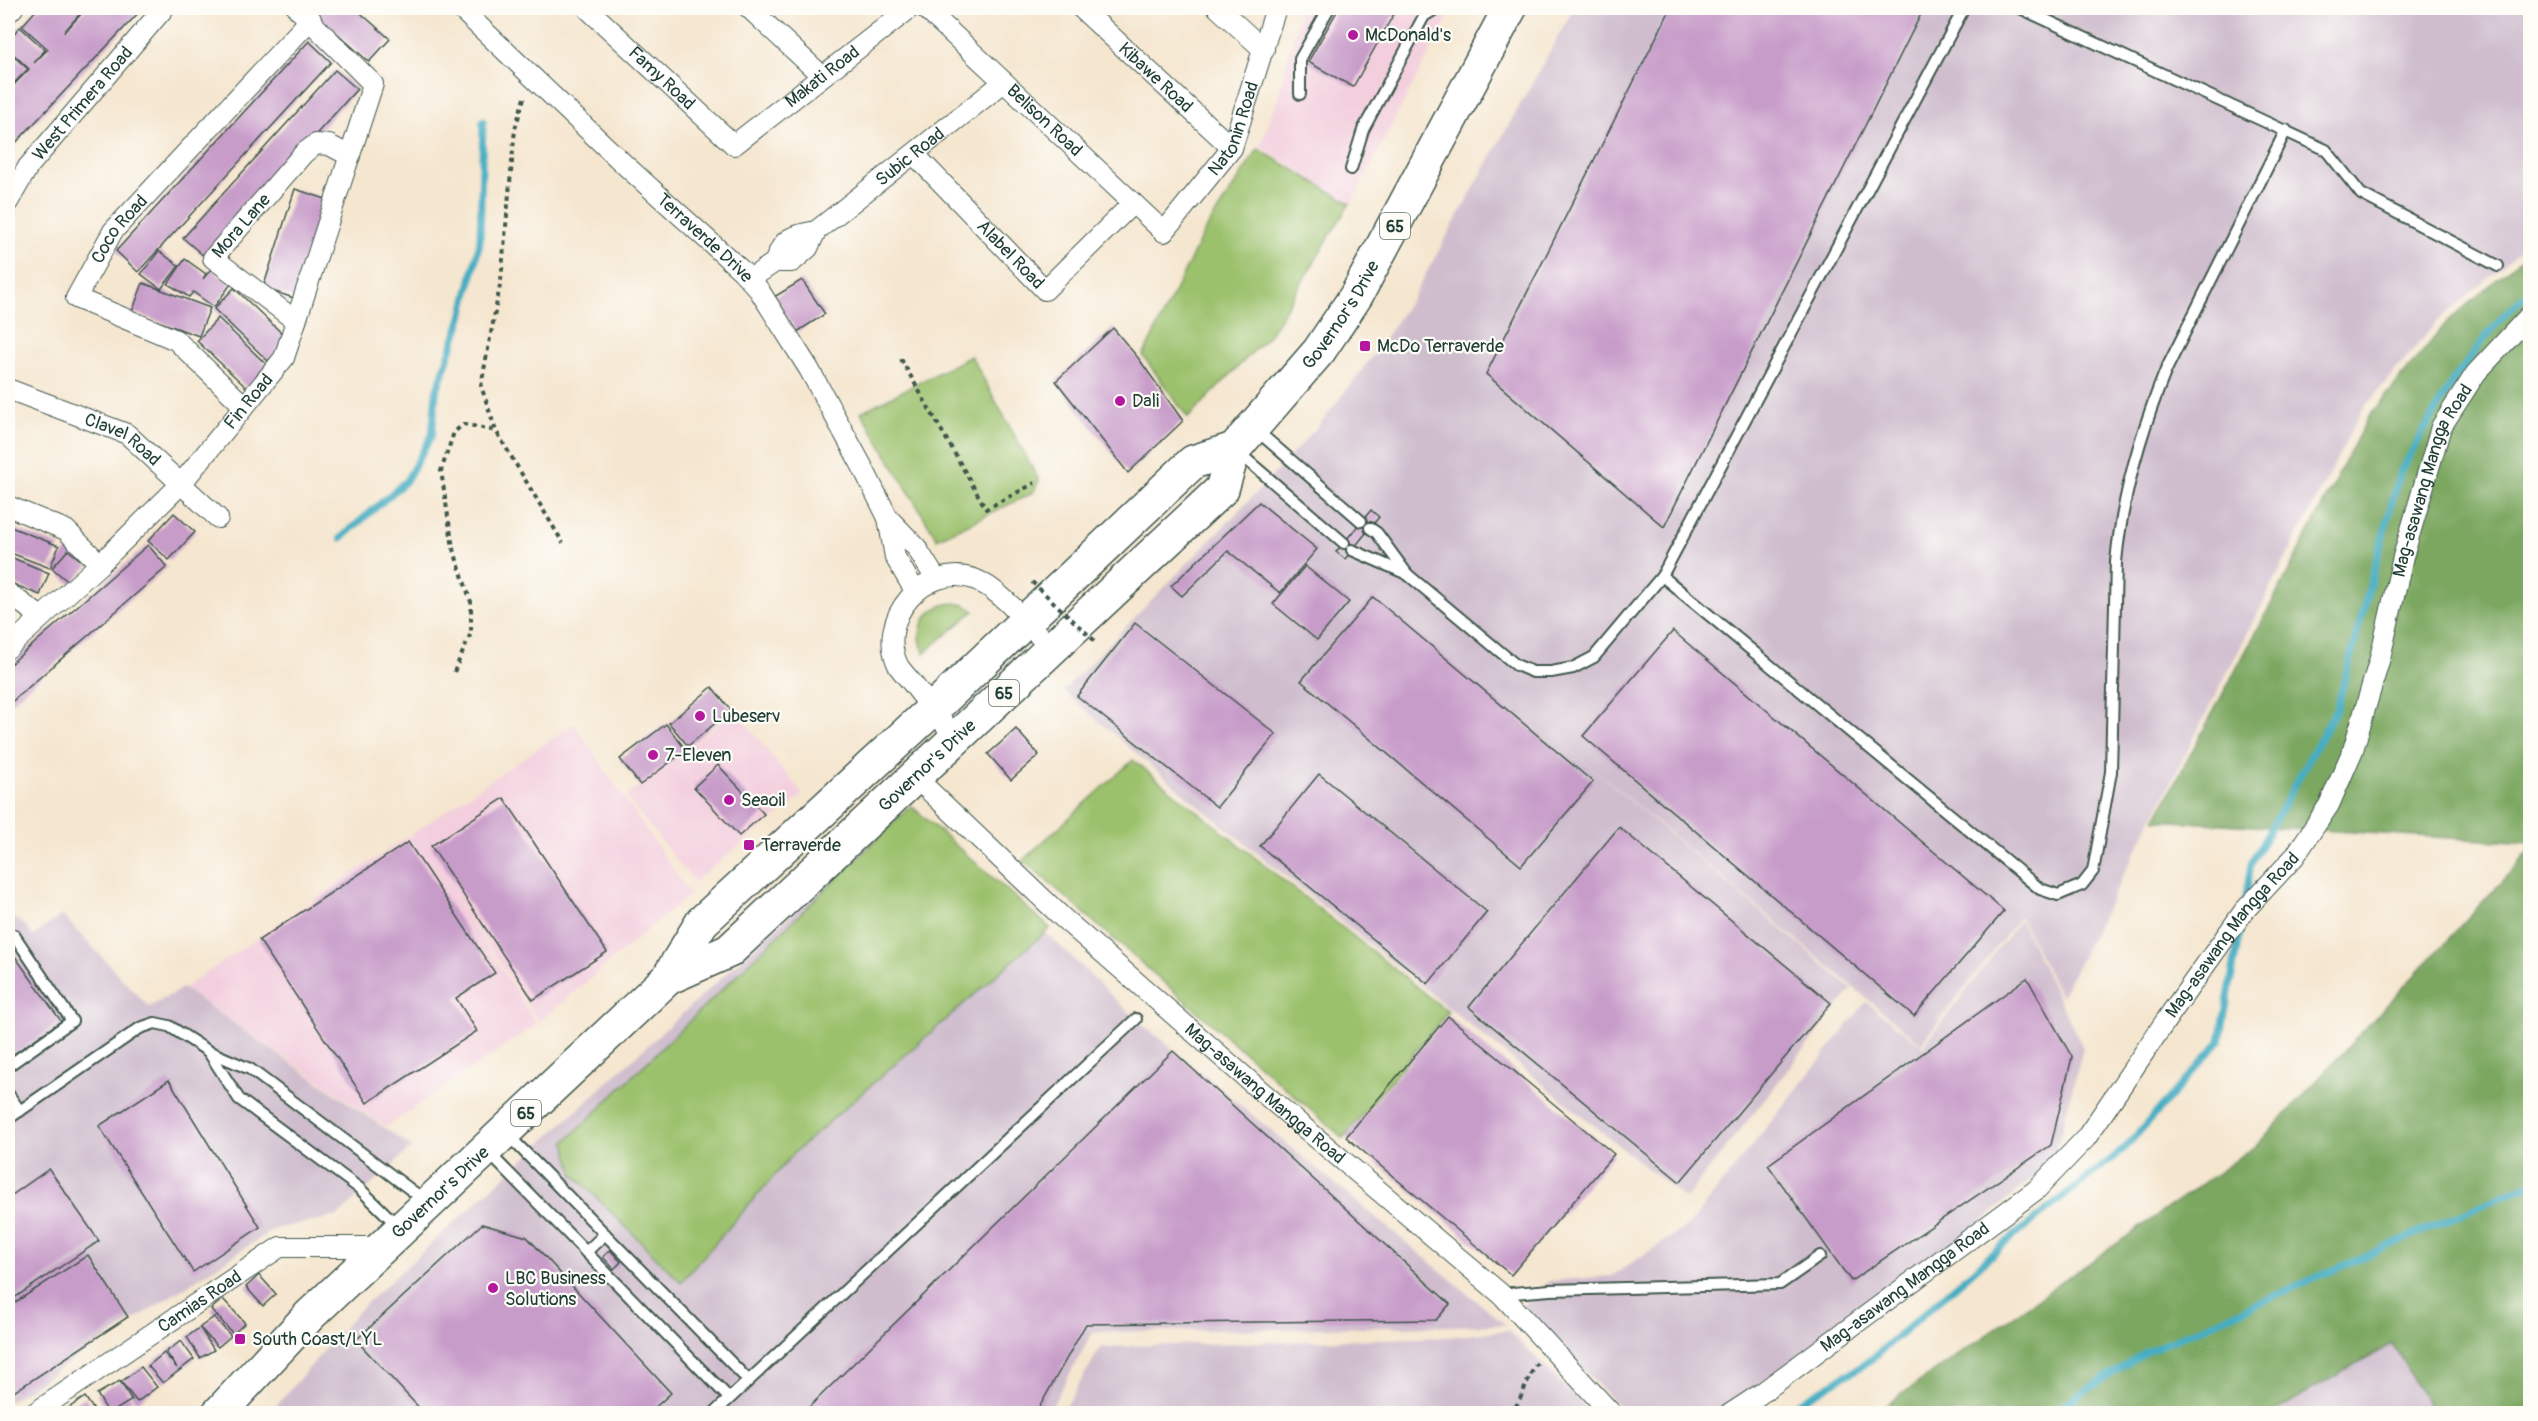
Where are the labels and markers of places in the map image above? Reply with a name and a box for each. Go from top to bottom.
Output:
place label: McDonald's [1365,24,1451,47]
marker: McDonald's [1346,28,1360,42]
place label: McDo Terraverde [1377,335,1504,358]
marker: McDo Terraverde [1358,339,1372,353]
place label: Dali [1132,390,1159,413]
marker: Dali [1113,394,1127,408]
place label: Lubeserv [712,705,780,728]
marker: Lubeserv [693,709,707,723]
place label: 7-Eleven [665,744,732,767]
marker: 7-Eleven [646,748,660,762]
place label: Seaoil [741,789,786,812]
marker: Seaoil [722,793,736,807]
place label: Terraverde [761,834,841,857]
marker: Terraverde [742,838,756,852]
place label: LBC Business Solutions [505,1267,606,1311]
marker: LBC Business Solutions [486,1281,500,1295]
place label: South Coast/LYL [252,1328,382,1351]
marker: South Coast/LYL [233,1332,247,1346]

